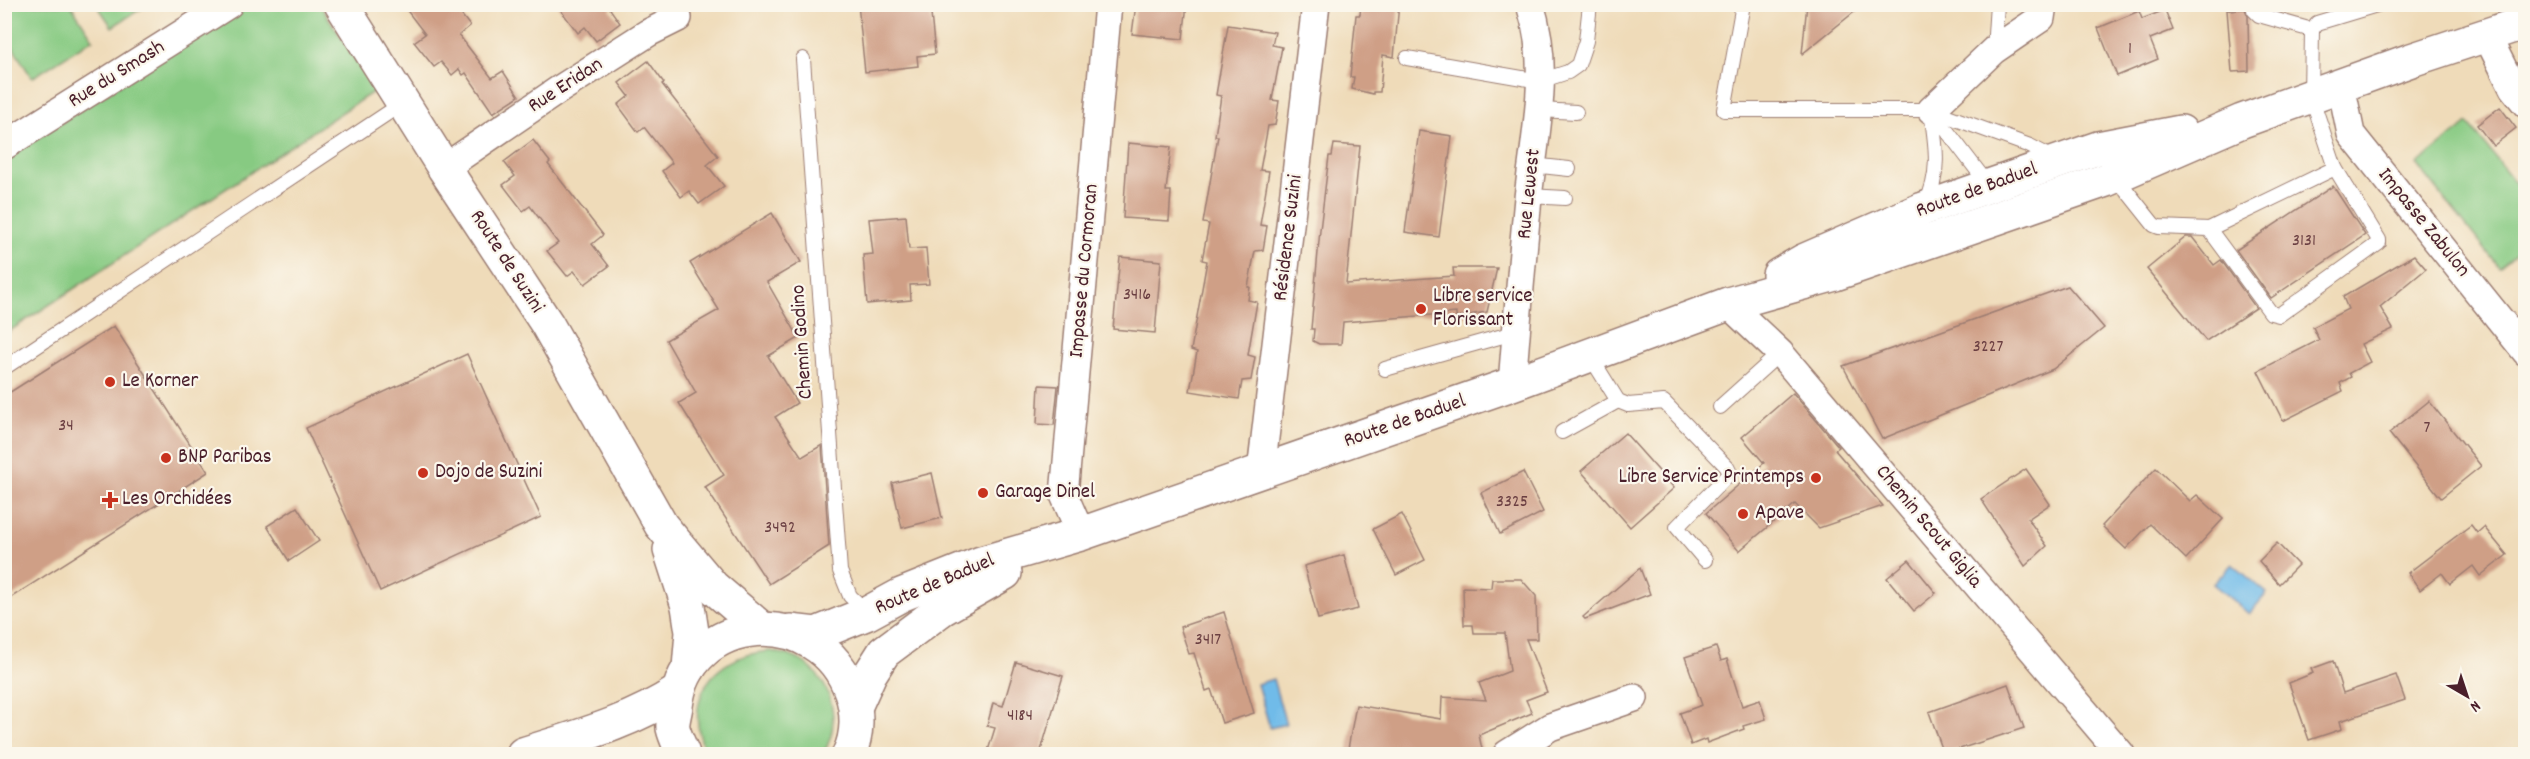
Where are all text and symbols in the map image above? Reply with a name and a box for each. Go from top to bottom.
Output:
street label: Rue du Smash [63,33,171,117]
house number: 1 [2128,37,2132,62]
street label: Rue Eridan [523,51,609,121]
street label: Rue Lewest [1510,147,1550,241]
street label: Route de Baduel [1912,155,2042,227]
street label: Impasse Zabulon [2369,162,2477,284]
street label: Résidence Suzini [1266,173,1312,303]
street label: Impasse du Cormoran [1062,183,1108,359]
street label: Route de Suzini [461,204,551,320]
house number: 3131 [2292,229,2316,254]
place label: Libre service Florissant [1433,282,1533,336]
house number: 3416 [1123,283,1151,308]
street label: Chemin Godino [784,284,822,400]
marker: Libre service Florissant [1414,302,1428,316]
house number: 3227 [1973,335,2003,360]
place label: Le Korner [122,367,198,397]
marker: Le Korner [103,375,117,389]
street label: Route de Baduel [1340,387,1470,457]
house number: 34 [58,414,74,439]
house number: 7 [2424,416,2431,441]
place label: BNP Paribas [178,443,271,473]
marker: BNP Paribas [159,451,173,465]
place label: Dojo de Suzini [435,458,543,488]
street label: Chemin Scout Giglia [1867,459,1989,596]
place label: Libre Service Printemps [1618,463,1804,493]
marker: Dojo de Suzini [416,466,430,480]
marker: Libre Service Printemps [1809,471,1823,485]
place label: Garage Dinel [995,478,1095,508]
place label: Les Orchidées [122,485,232,515]
marker: Garage Dinel [976,486,990,500]
house number: 3325 [1496,490,1528,515]
marker: Les Orchidées [103,493,117,507]
place label: Apave [1755,499,1804,529]
marker: Apave [1736,507,1750,521]
house number: 3492 [764,516,796,541]
street label: Route de Baduel [871,546,999,624]
house number: 3417 [1195,628,1221,653]
north arrow [2437,666,2497,726]
text: N [2464,694,2485,717]
house number: 4184 [1007,704,1033,729]

